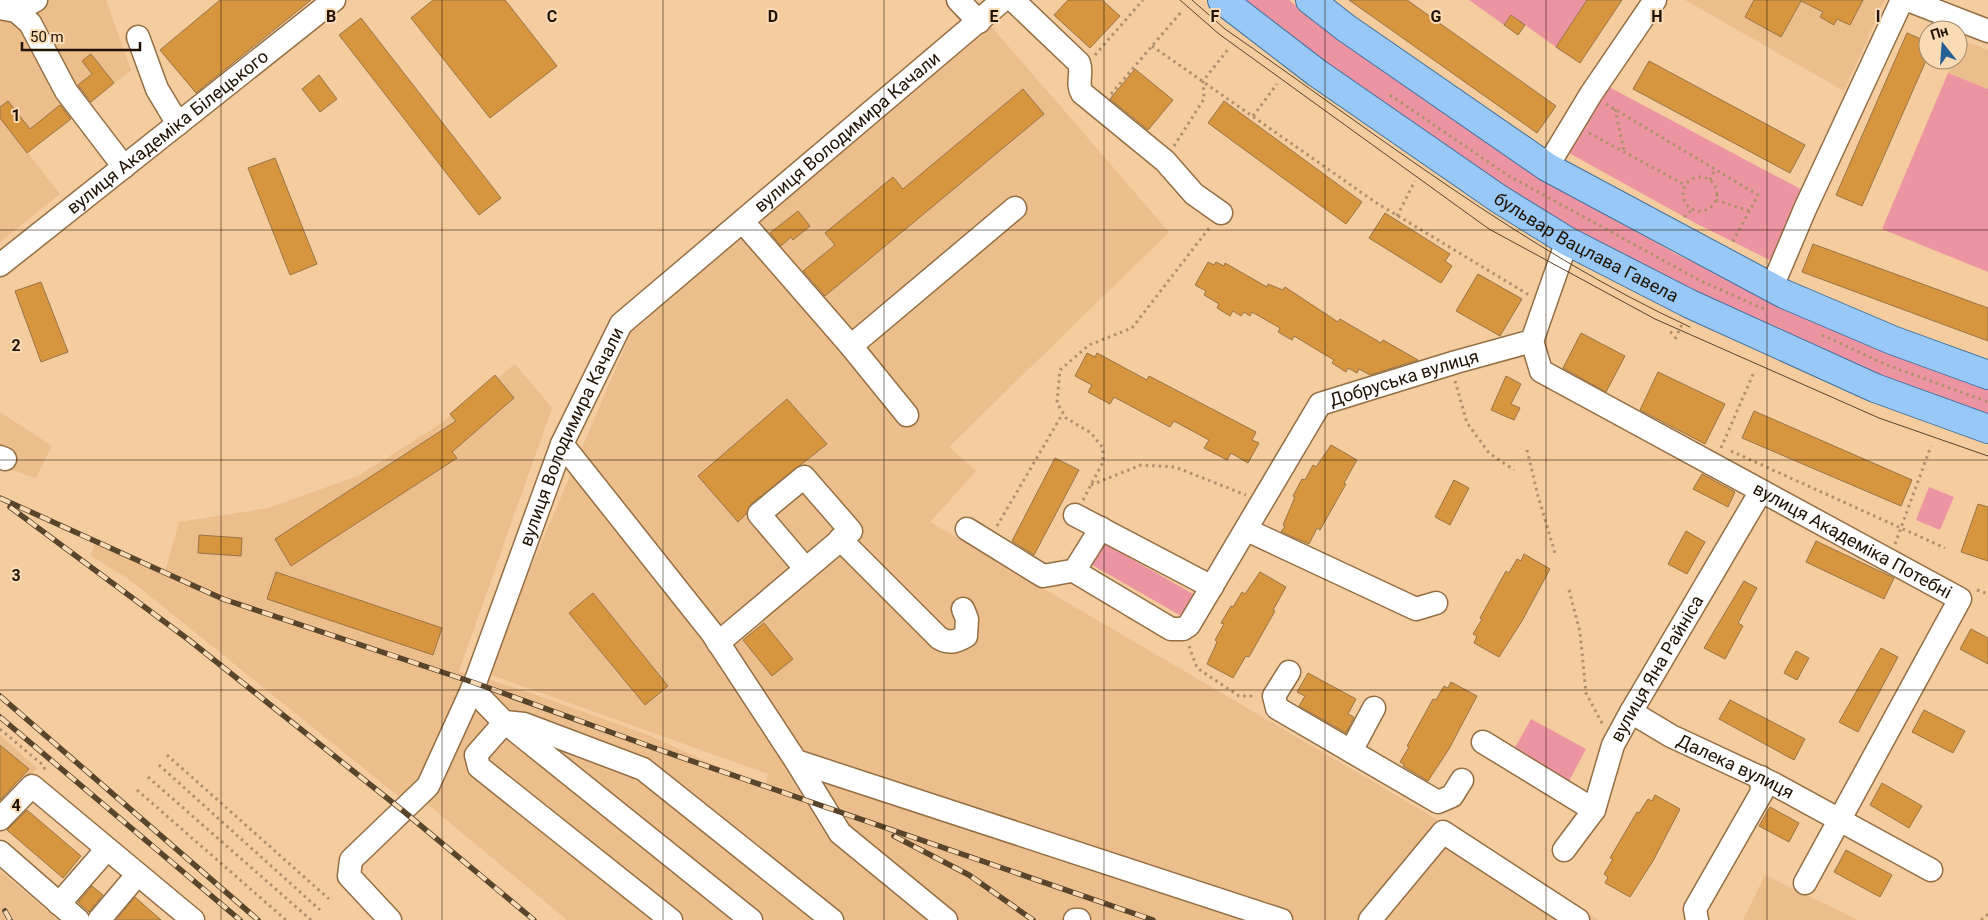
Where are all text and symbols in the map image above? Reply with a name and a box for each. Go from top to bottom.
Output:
text: B [326,7,336,26]
text: C [547,7,557,26]
text: D [768,7,778,26]
text: E [990,7,999,26]
text: F [1211,7,1220,26]
text: G [1431,7,1442,26]
text: H [1651,7,1663,26]
text: I [1876,7,1880,26]
scale bar [22,20,140,52]
north arrow [1918,20,1968,70]
text: Пн [1928,22,1950,43]
text: 50 m [30,28,64,46]
street label: вулиця Академіка Білецького [62,45,272,218]
street label: вулиця Володимира Качали [750,47,944,216]
text: 1 [11,106,21,125]
street label: бульвар Вацлава Гавела [1490,188,1682,306]
street label: вулиця Володимира Качали [515,324,628,549]
text: 2 [11,336,21,355]
street label: Добруська вулиця [1327,345,1481,410]
street label: вулиця Академіка Потебні [1750,478,1956,603]
text: 3 [11,566,21,585]
street label: вулиця Яна Райніса [1606,591,1707,745]
street label: Далека вулиця [1674,729,1798,803]
text: 4 [11,796,21,815]

